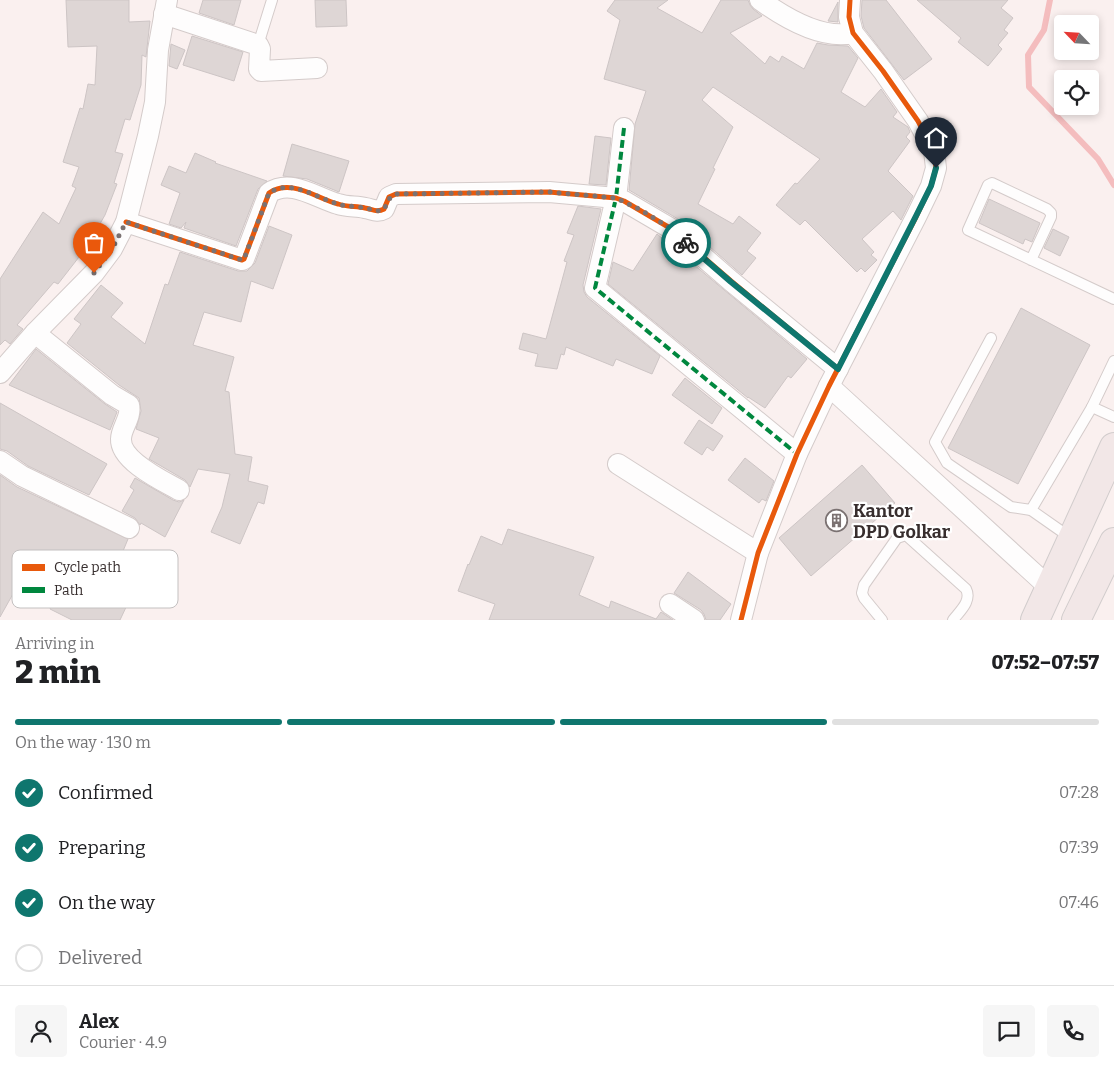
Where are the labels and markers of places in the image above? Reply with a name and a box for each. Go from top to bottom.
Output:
pin [915,117,957,168]
pin [73,222,115,273]
place label: Kantor DPD Golkar [853,500,951,543]
building icon: Kantor DPD Golkar [825,509,849,533]

